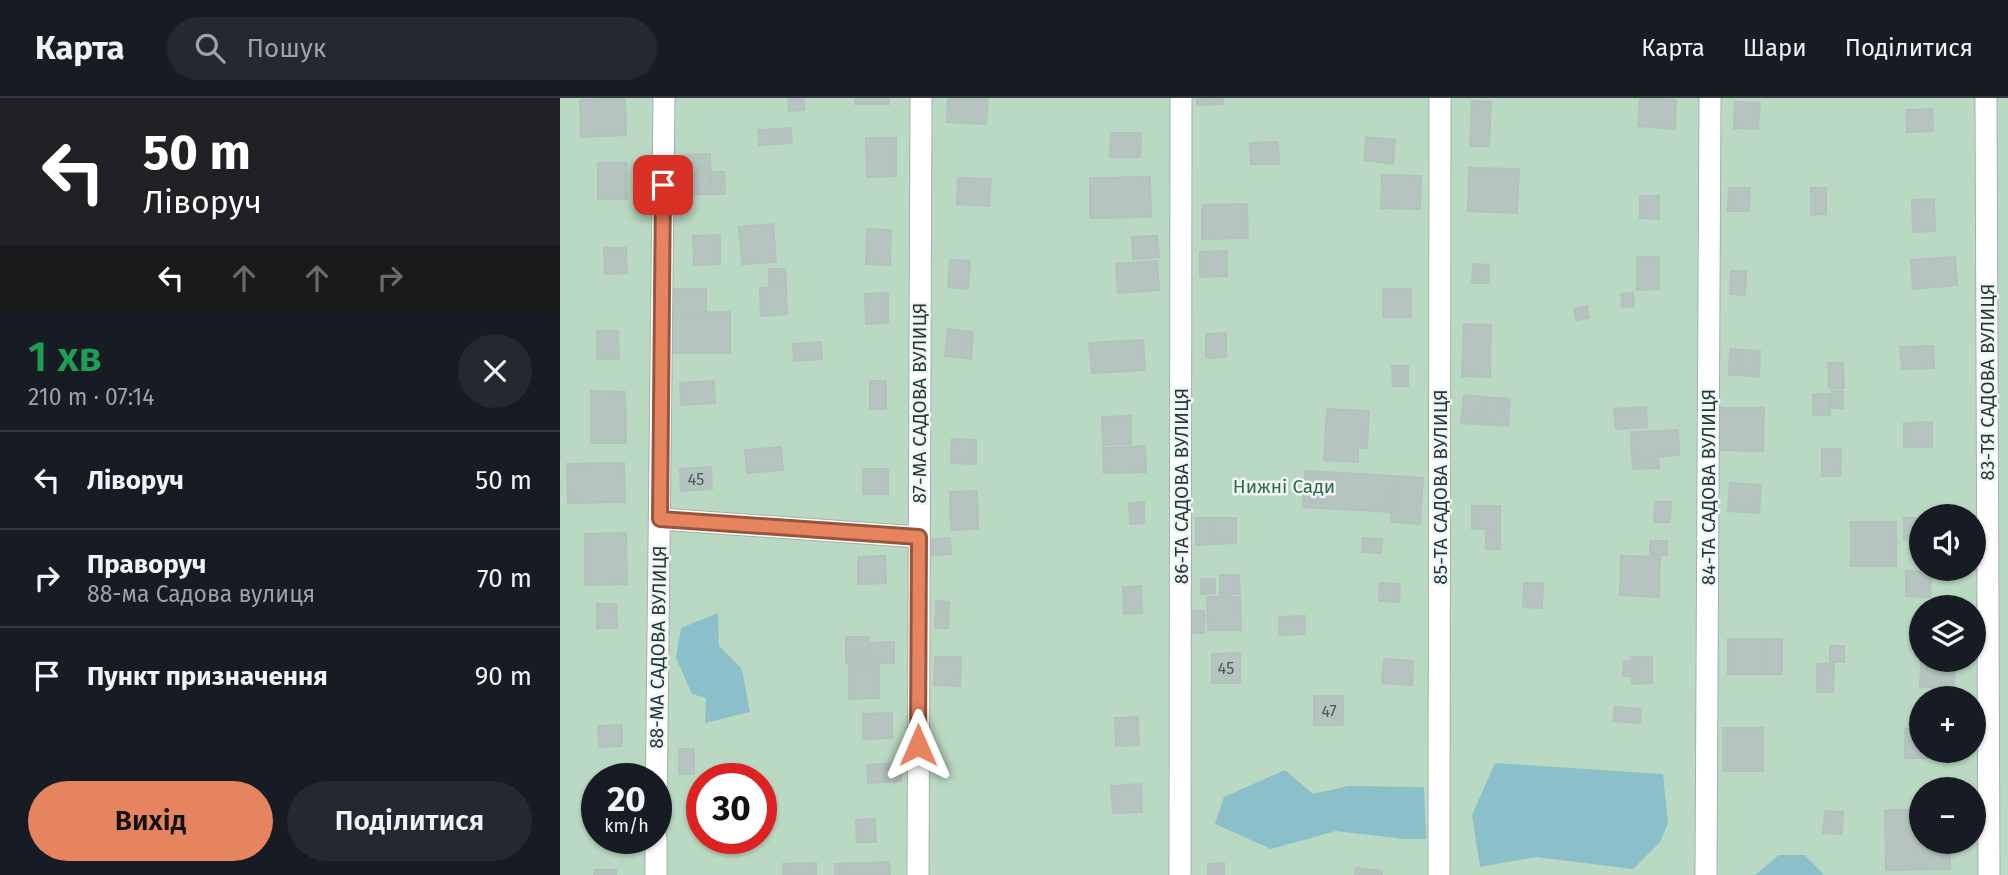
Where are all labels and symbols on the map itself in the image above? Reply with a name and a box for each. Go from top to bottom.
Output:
pin [633,155,693,215]
street label: 83-ТЯ САДОВА ВУЛИЦЯ [1976,284,1999,481]
street label: 87-МА САДОВА ВУЛИЦЯ [908,302,931,504]
street label: 86-ТА САДОВА ВУЛИЦЯ [1170,388,1193,584]
street label: 85-ТА САДОВА ВУЛИЦЯ [1429,389,1452,585]
street label: 84-ТА САДОВА ВУЛИЦЯ [1697,389,1720,585]
house number: 45 [688,470,704,489]
park label: Нижні Сади [1233,475,1335,498]
street label: 88-МА САДОВА ВУЛИЦЯ [645,545,671,749]
house number: 45 [1218,659,1234,678]
house number: 47 [1321,702,1337,721]
position arrow [881,708,955,782]
speed limit sign: 30 [686,763,777,854]

